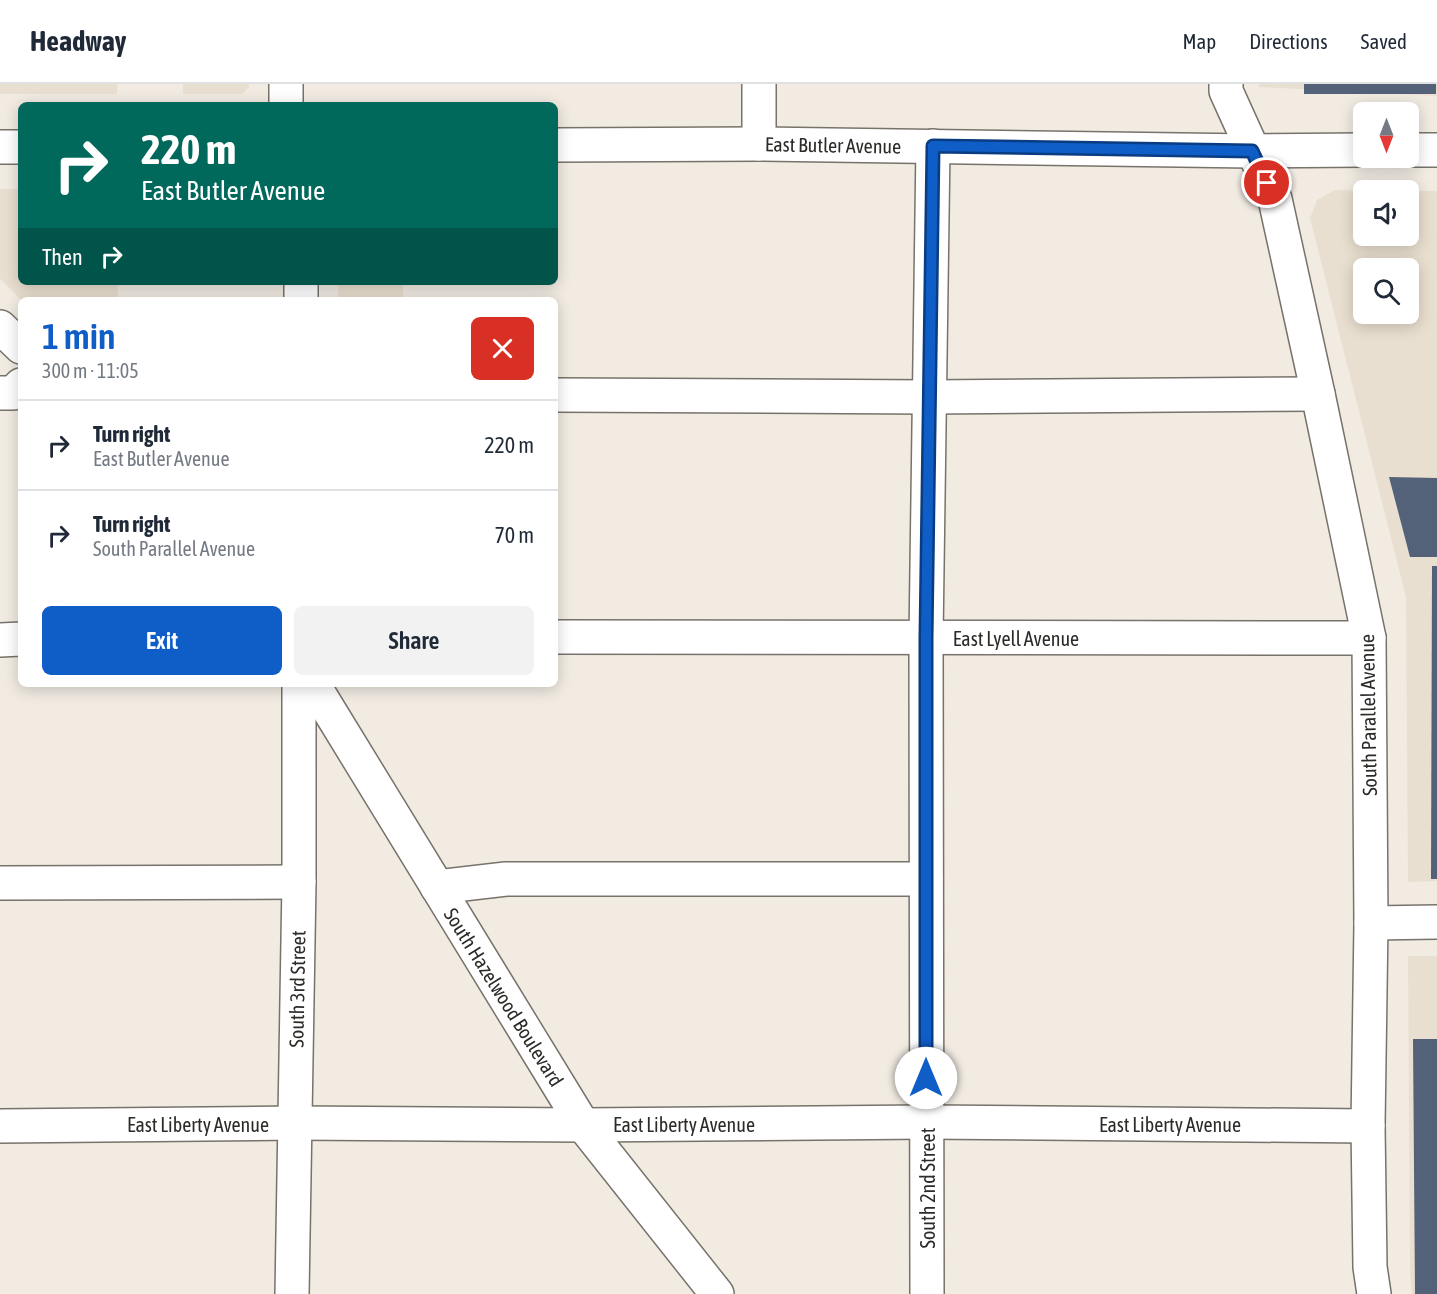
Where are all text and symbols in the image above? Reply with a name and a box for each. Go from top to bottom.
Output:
text: Headway [30,25,126,57]
text: Map [1182,29,1216,53]
text: Directions [1249,29,1328,53]
text: Saved [1361,29,1407,53]
north arrow [1353,102,1419,168]
map controls [1353,102,1419,324]
text: 220 m [141,125,236,173]
icon: right [42,126,120,204]
street label: East Butler Avenue [765,132,901,158]
pin [1241,157,1292,208]
icon: arrive [1250,166,1283,199]
text: East Butler Avenue [141,175,325,206]
button: sound [1353,180,1419,246]
icon: right [95,240,128,273]
text: Then [42,244,83,270]
button: search [1353,258,1419,324]
text: 1 min [42,315,116,357]
button: close [471,317,534,380]
text: 300 m · 11:05 [42,359,139,382]
text: Turn right [93,421,170,447]
icon: right [42,429,75,462]
text: 220 m [484,432,534,458]
text: East Butler Avenue [93,447,229,470]
text: Turn right [93,511,170,537]
icon: right [42,519,75,552]
text: 70 m [494,522,534,548]
text: South Parallel Avenue [93,537,255,560]
button: Exit [42,606,282,675]
button: Share [294,606,534,675]
street label: East Lyell Avenue [953,627,1079,650]
street label: South Parallel Avenue [1355,634,1381,796]
street label: South Hazelwood Boulevard [440,904,568,1090]
street label: South 3rd Street [284,930,310,1048]
position arrow [894,1046,958,1110]
street label: East Liberty Avenue [127,1113,269,1136]
street label: East Liberty Avenue [613,1113,755,1136]
street label: East Liberty Avenue [1099,1113,1241,1136]
street label: South 2nd Street [916,1127,939,1248]

